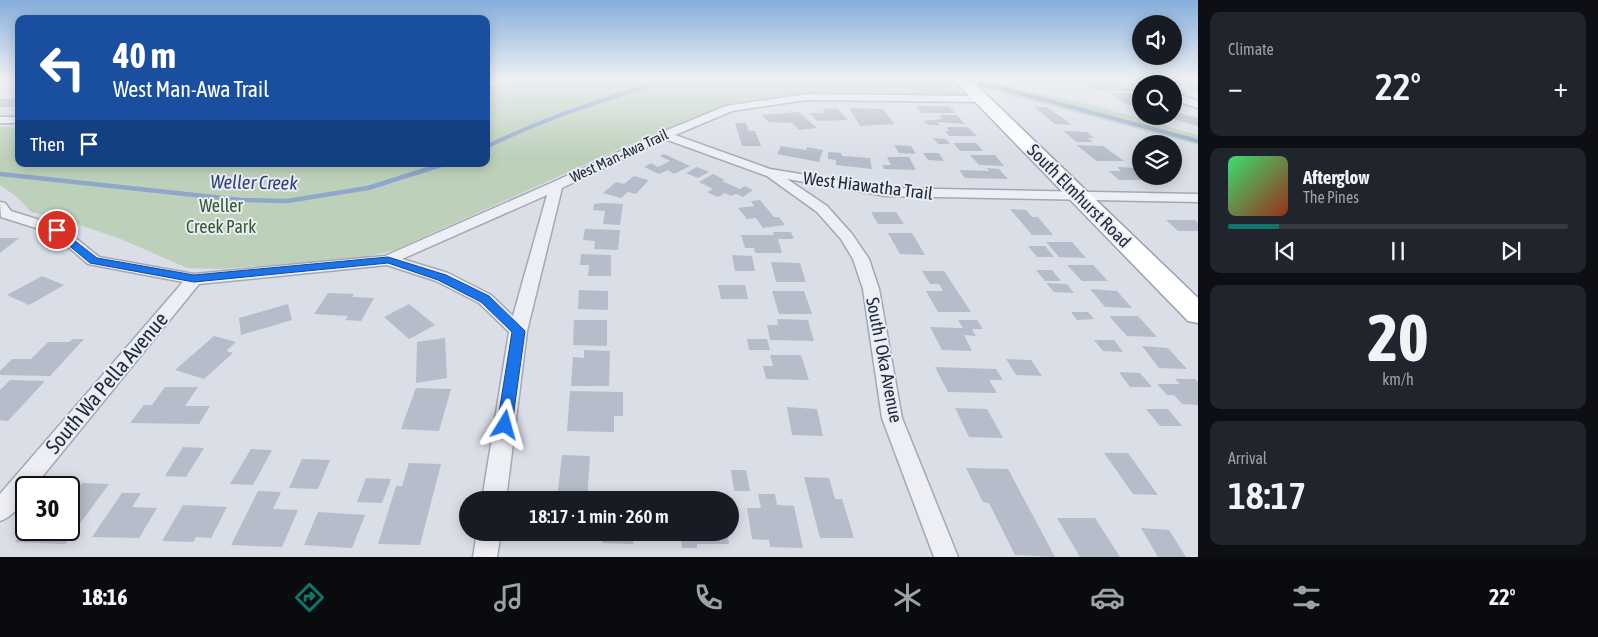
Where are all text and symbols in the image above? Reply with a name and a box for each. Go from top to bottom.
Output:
map controls [1132,15,1182,185]
button: sound [1132,15,1182,65]
icon: left [30,35,95,100]
text: 40 m [113,35,176,75]
text: Climate [1228,40,1274,58]
text: 22° [1375,65,1421,108]
text: − [1228,71,1243,103]
text: + [1553,71,1568,103]
button: search [1132,75,1182,125]
text: West Man-Awa Trail [113,76,269,102]
street label: West Man-Awa Trail [567,125,671,186]
icon: arrive [75,130,103,158]
text: Then [30,133,65,155]
button: layers [1132,135,1182,185]
street label: South Elmhurst Road [1023,140,1135,252]
text: Afterglow [1303,166,1370,188]
street label: West Hiawatha Trail [802,167,934,204]
water label: Weller Creek [210,170,298,194]
text: The Pines [1303,188,1359,206]
park label: Weller Creek Park [186,195,256,237]
pin [36,209,78,251]
icon: arrive [43,216,71,244]
icon: previous [1271,237,1299,265]
icon: pause [1384,237,1412,265]
icon: next [1497,237,1525,265]
street label: South I Oka Avenue [862,295,907,424]
text: 20 [1367,300,1429,375]
street label: South Wa Pella Avenue [40,307,172,458]
text: km/h [1382,370,1414,388]
position arrow [478,398,530,450]
text: Arrival [1228,449,1267,467]
text: 18:17 [1228,474,1306,517]
speed limit sign: 30 [15,476,80,541]
text: 18:17 · 1 min · 260 m [529,505,669,527]
icon: directions [292,580,327,615]
icon: music [491,580,526,615]
icon: phone [691,580,726,615]
icon: climate [890,580,925,615]
icon: car [1090,580,1125,615]
icon: filters [1289,580,1324,615]
text: 18:16 [82,584,128,610]
text: 22° [1489,584,1516,610]

